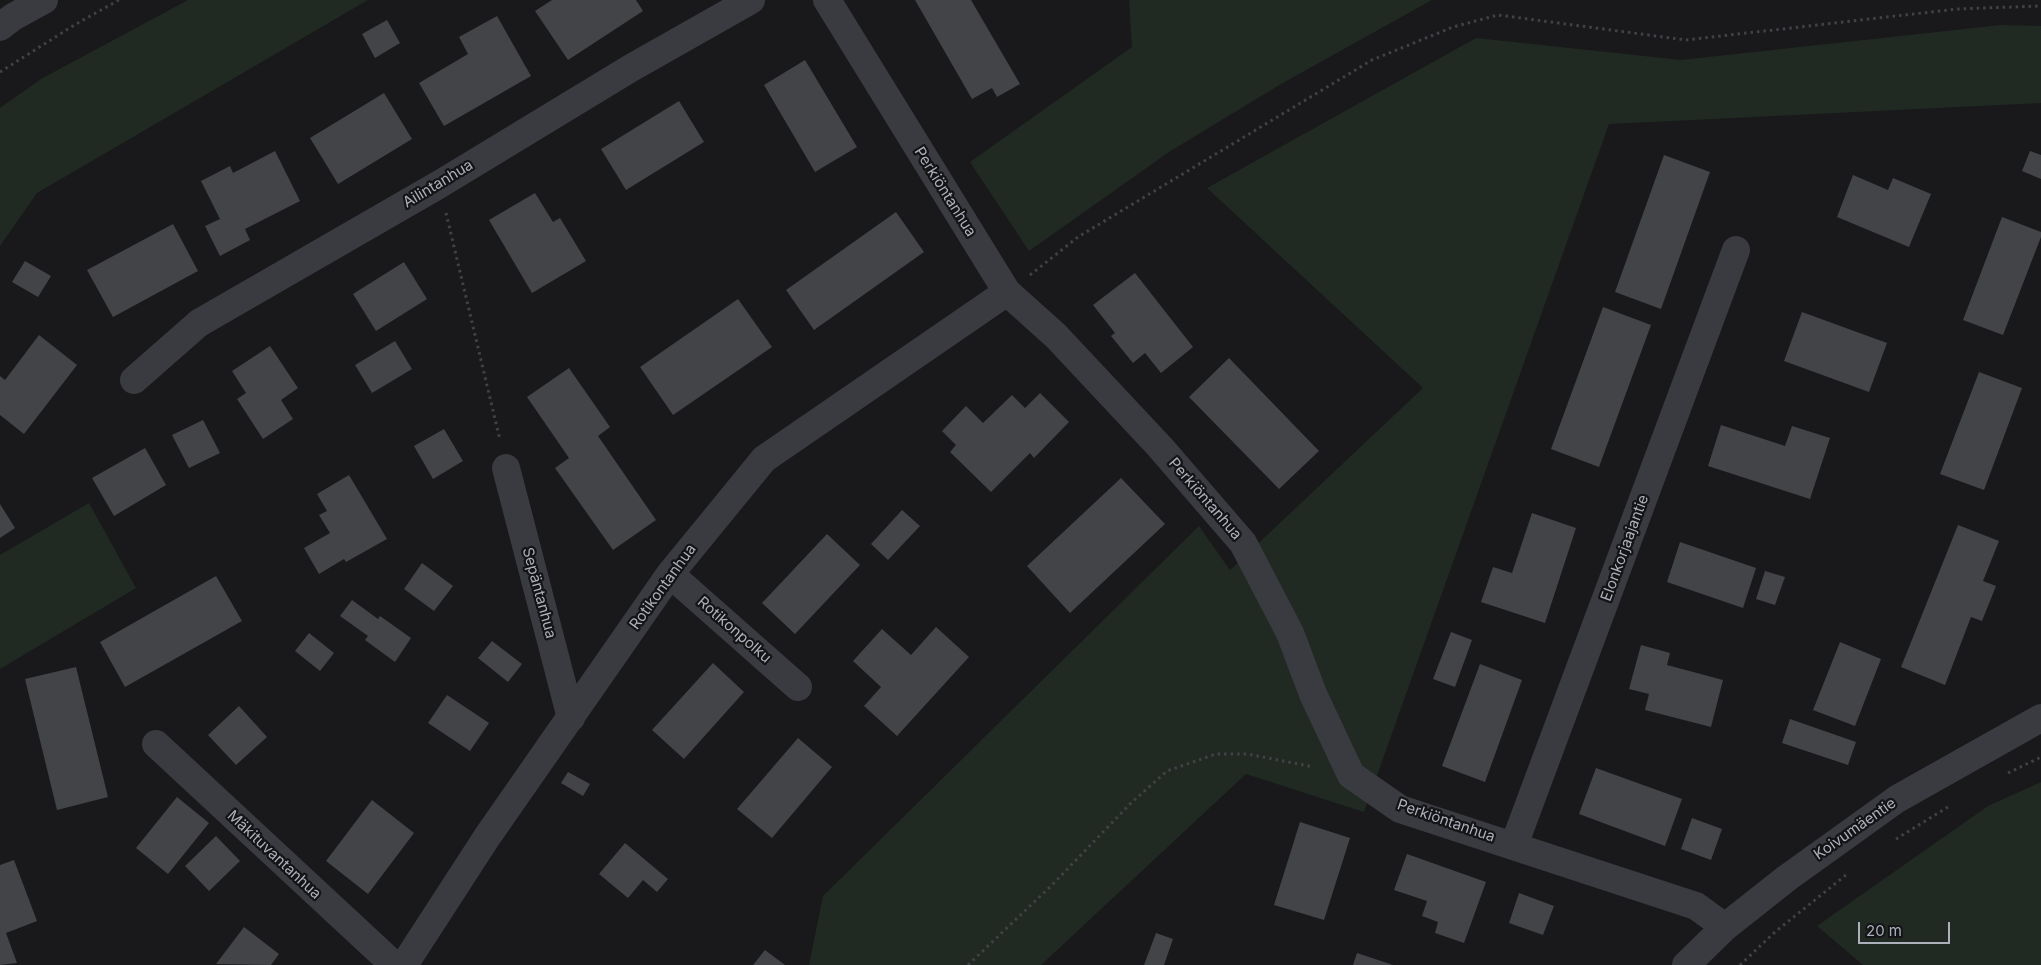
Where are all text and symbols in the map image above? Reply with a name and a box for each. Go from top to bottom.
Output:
street label: Perkiöntanhua [910,144,980,240]
street label: Ailintanhua [400,156,476,212]
street label: Perkiöntanhua [1165,455,1245,543]
street label: Elonkorjaajantie [1597,492,1653,604]
street label: Rotikontanhua [626,541,700,633]
street label: Sepäntanhua [518,546,560,640]
street label: Rotikonpolku [694,593,774,667]
street label: Koivumäentie [1811,794,1899,864]
street label: Perkiöntanhua [1395,796,1497,846]
street label: Mäkituvantanhua [223,807,325,903]
scale bar [1861,912,1954,944]
text: 20 m [1866,921,1902,940]

